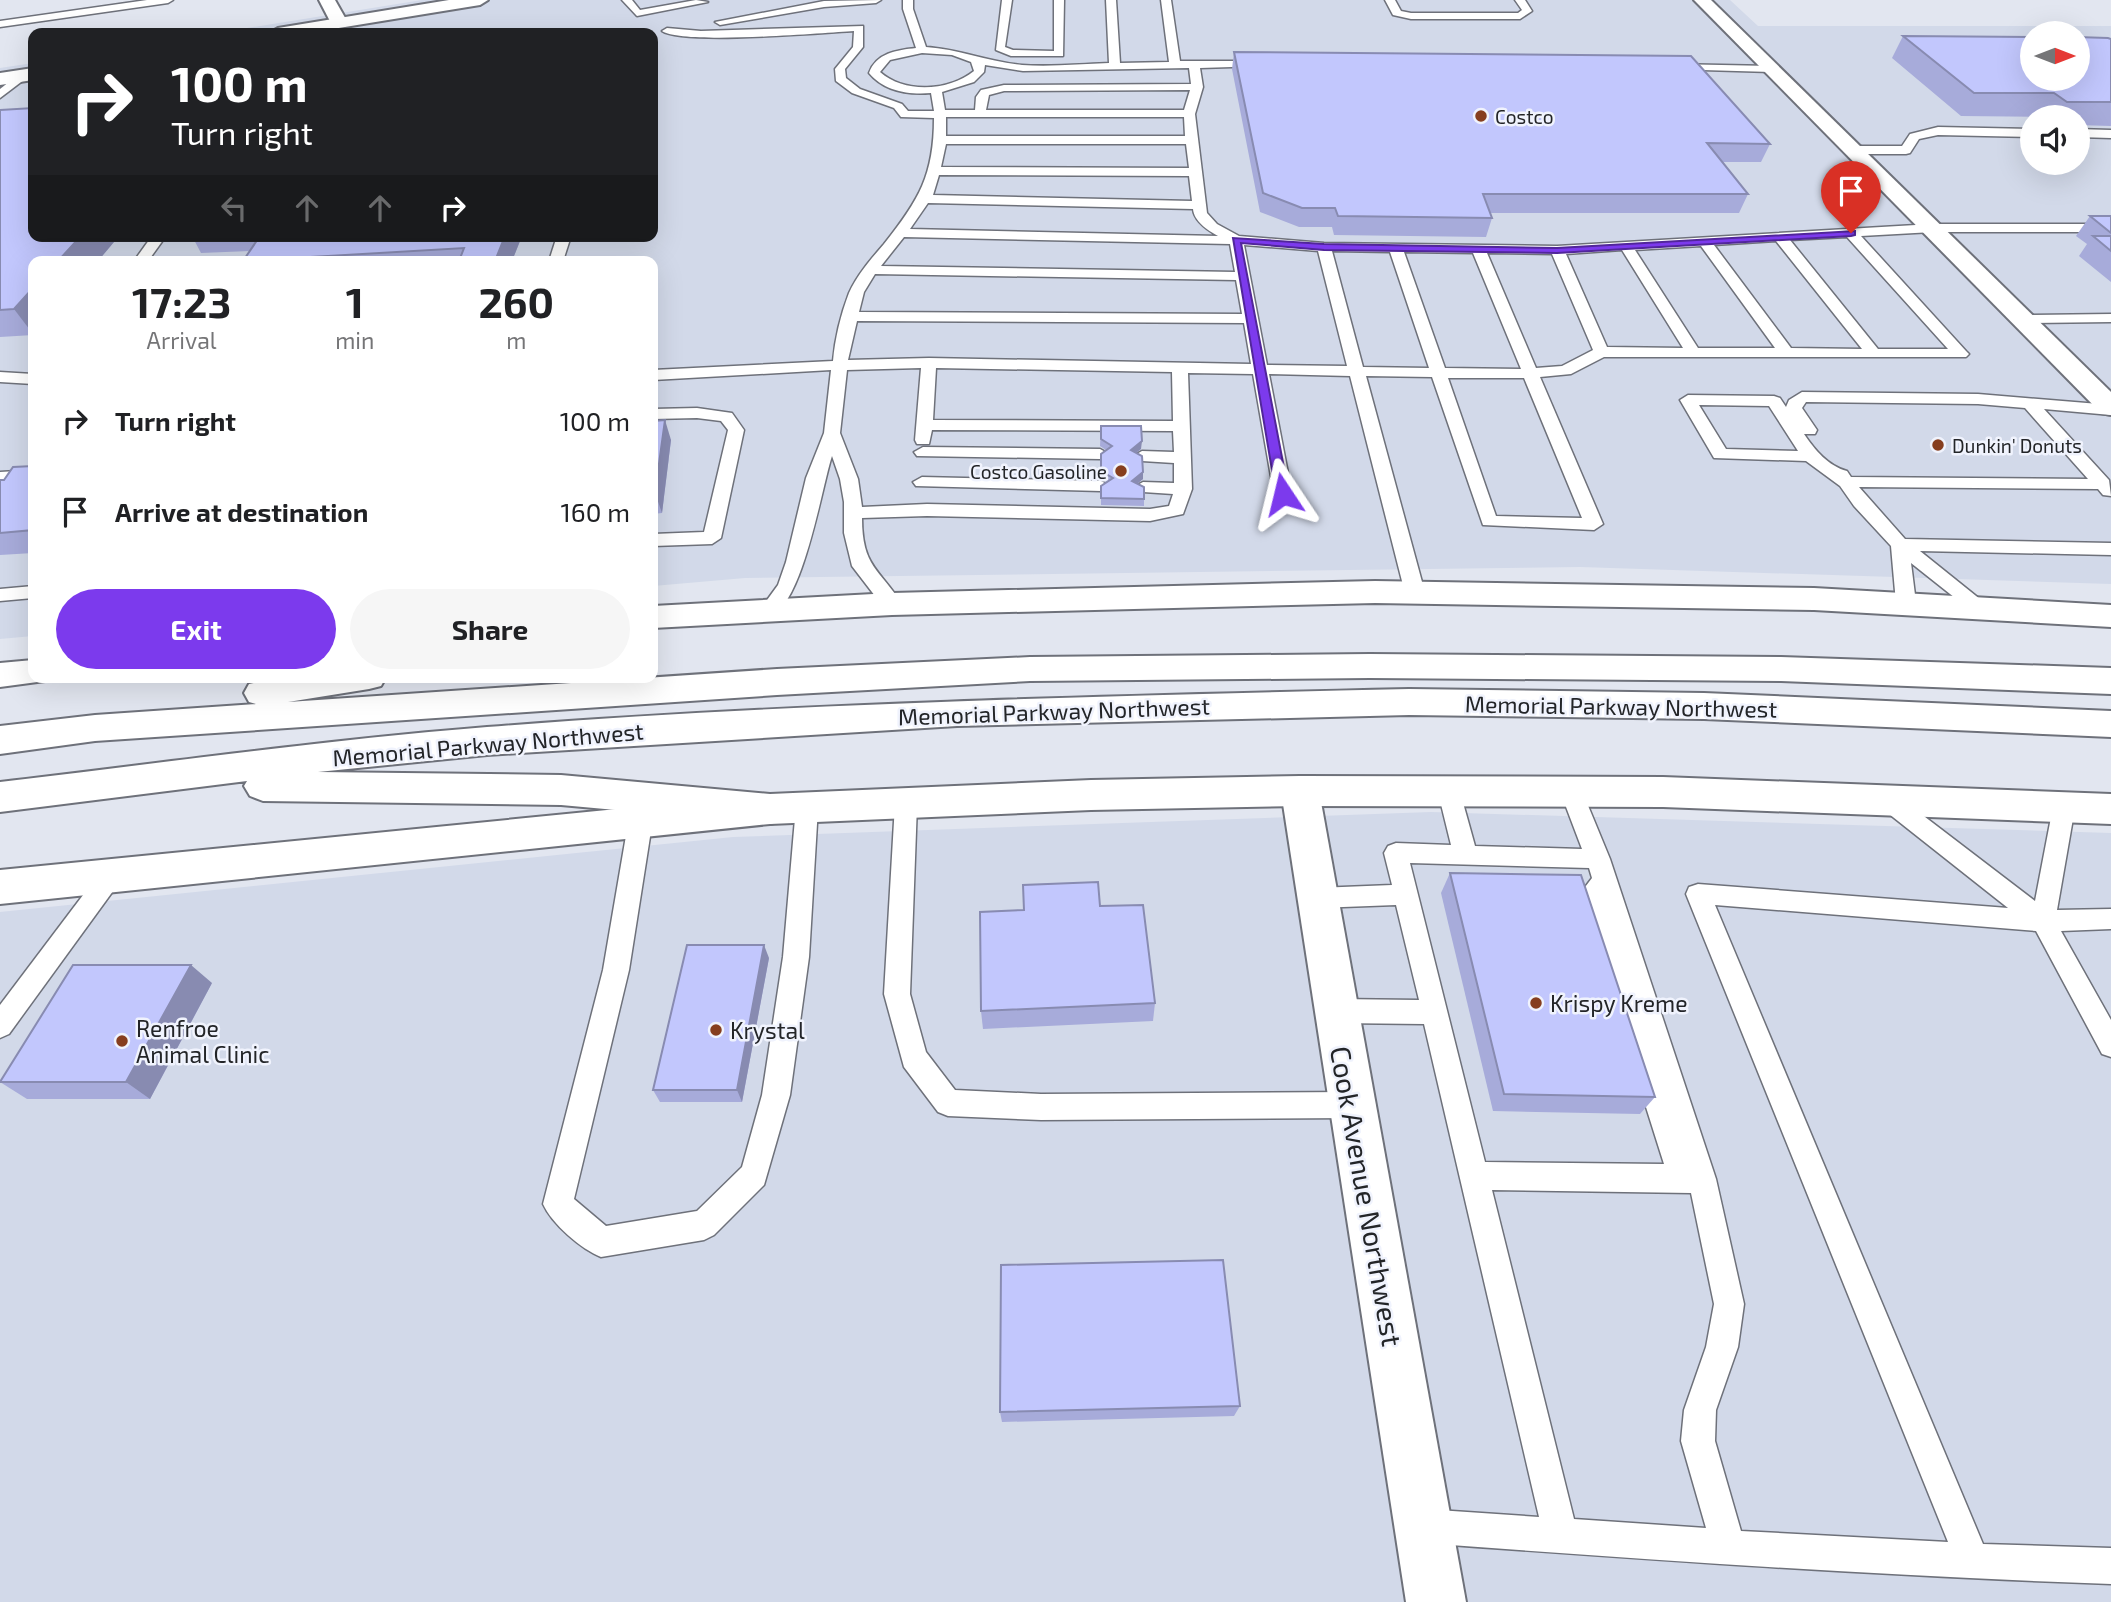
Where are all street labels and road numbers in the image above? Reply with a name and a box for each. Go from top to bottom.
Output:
street label: Memorial Parkway Northwest [1465,689,1778,723]
street label: Memorial Parkway Northwest [897,692,1211,730]
street label: Memorial Parkway Northwest [331,716,645,772]
street label: Cook Avenue Northwest [1324,1043,1410,1349]

